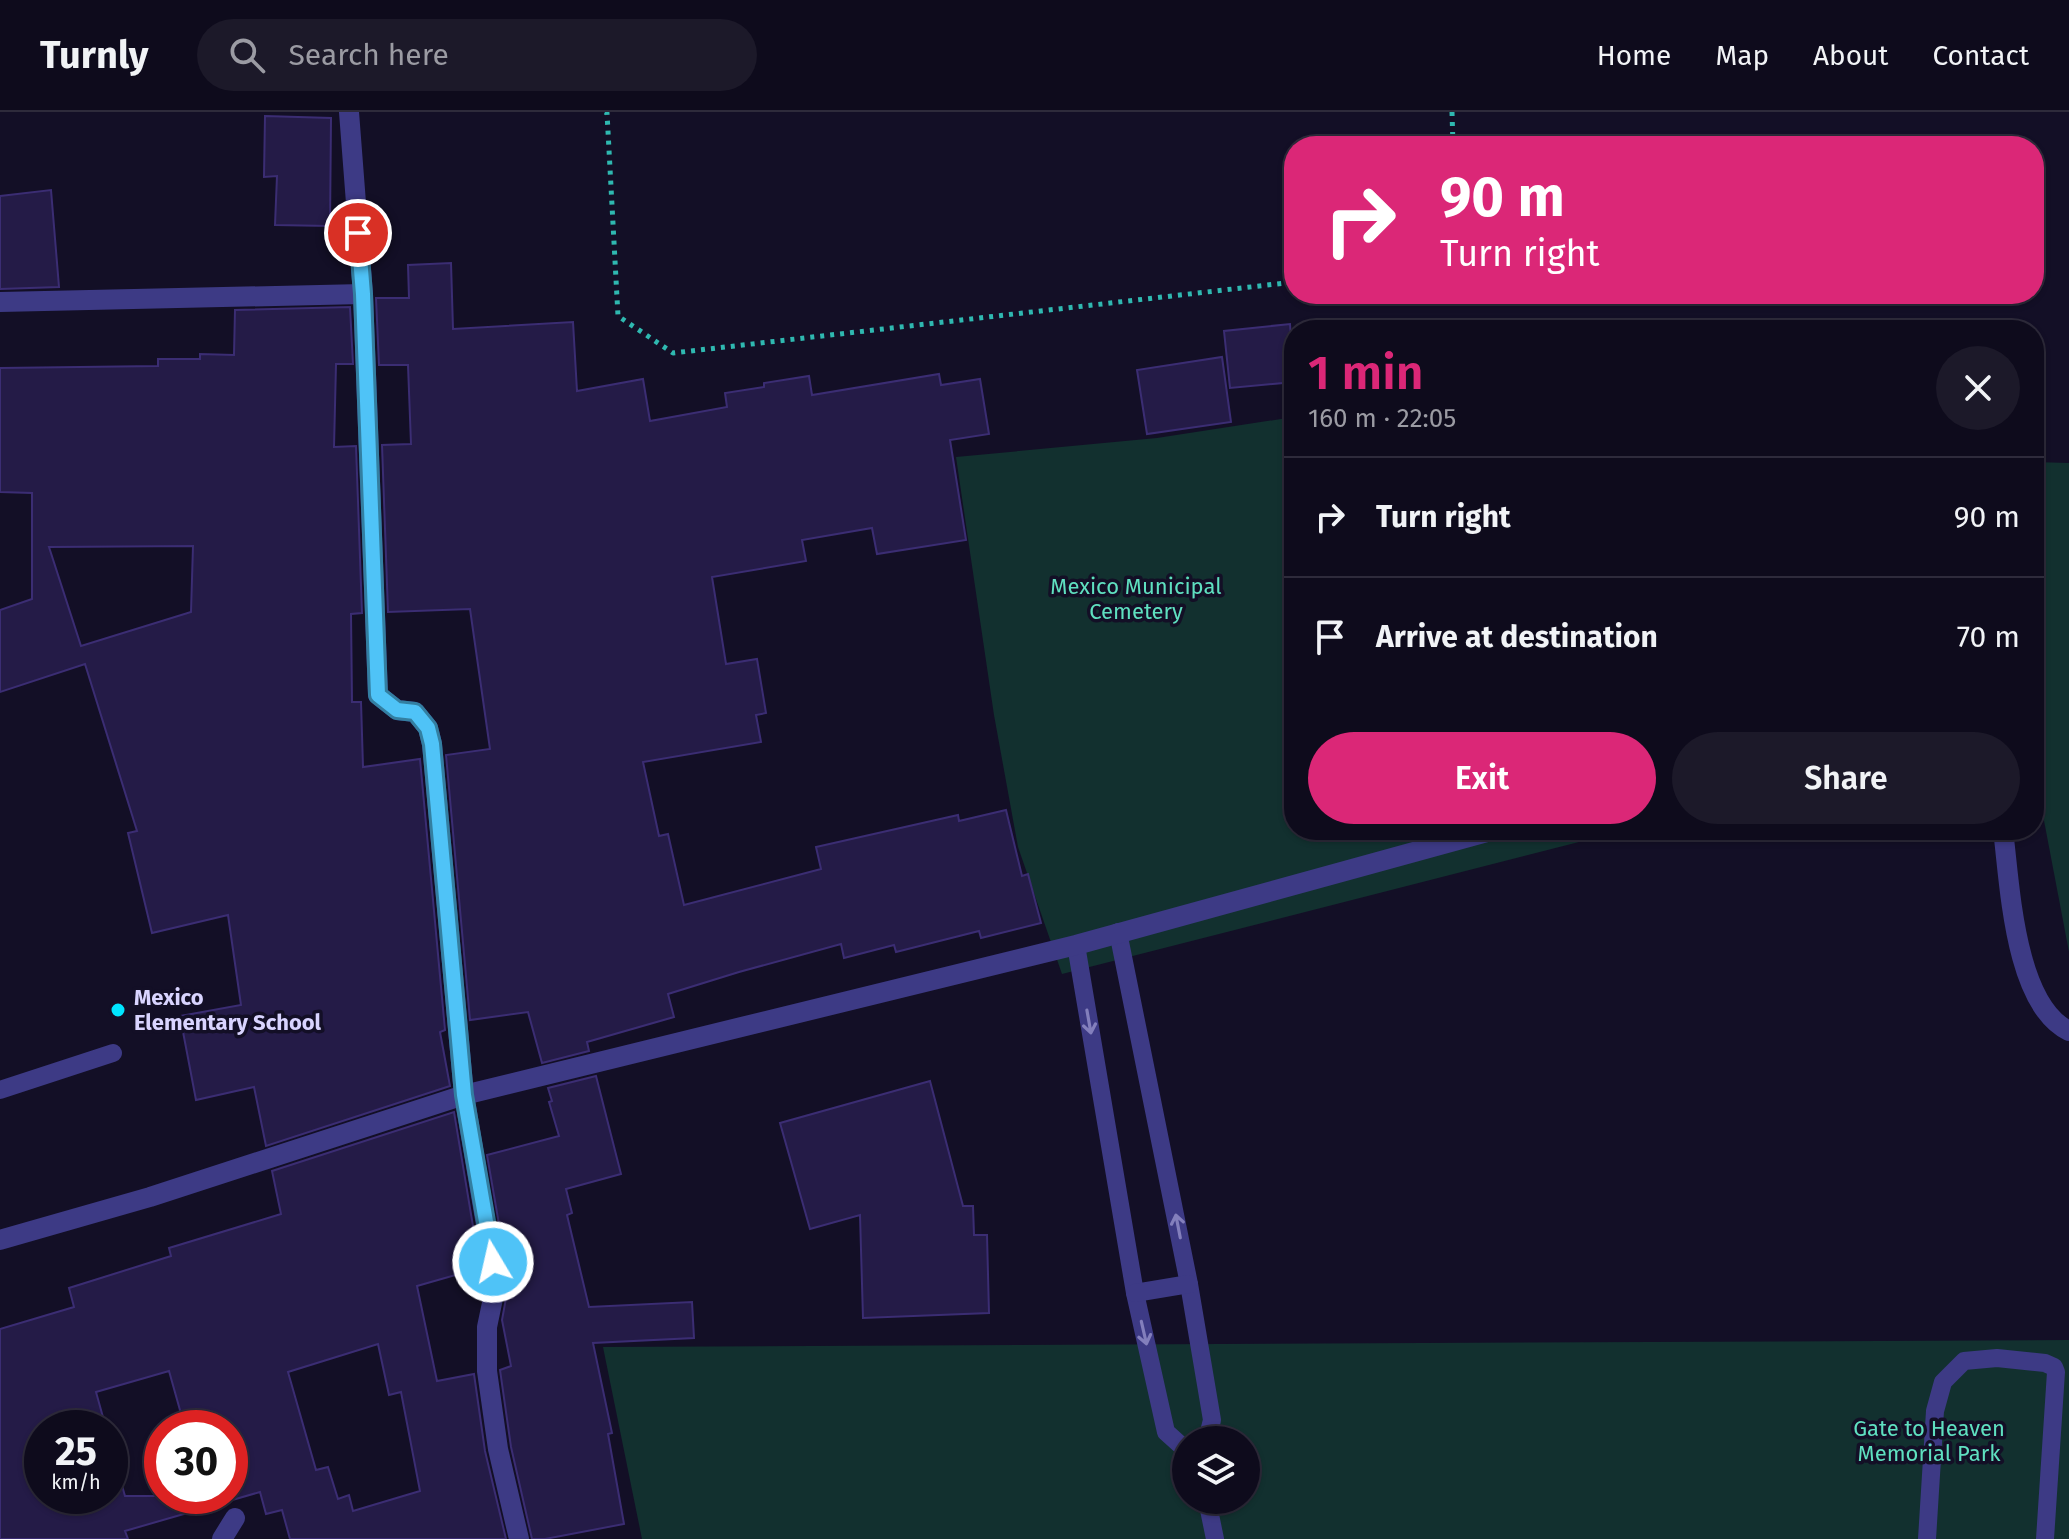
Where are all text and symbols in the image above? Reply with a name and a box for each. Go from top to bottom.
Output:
search box [197,19,757,91]
text: Turnly [40,32,149,78]
icon: search [225,33,269,77]
text: Search here [289,37,449,73]
text: Home [1597,39,1671,72]
text: Map [1715,39,1769,72]
text: About [1813,39,1888,72]
text: Contact [1932,39,2029,72]
text: 90 m [1440,164,1565,231]
icon: right [1308,168,1412,272]
pin [324,199,392,267]
icon: arrive [336,211,380,255]
text: Turn right [1440,232,1600,276]
text: 1 min [1308,344,1424,402]
button: close [1936,346,2020,430]
text: 160 m · 22:05 [1308,403,1456,434]
icon: right [1308,495,1352,539]
text: Turn right [1376,499,1511,535]
text: 90 m [1954,499,2020,535]
park label: Mexico Municipal Cemetery [1050,573,1222,625]
icon: arrive [1308,615,1352,659]
text: Arrive at destination [1376,619,1658,655]
text: 70 m [1957,619,2020,655]
button: Exit [1308,732,1656,824]
button: Share [1672,732,2020,824]
place label: Mexico Elementary School [134,984,322,1036]
marker: Mexico Elementary School [109,1001,127,1019]
one-way arrow [1082,1009,1097,1034]
one-way arrow [1169,1214,1184,1239]
position arrow [451,1220,535,1304]
one-way arrow [1137,1320,1152,1345]
speed limit sign: 30 [144,1410,248,1514]
park label: Gate to Heaven Memorial Park [1853,1415,2005,1467]
map controls [1172,1426,1260,1514]
button: layers [1172,1426,1260,1514]
text: 25 [55,1428,97,1476]
text: km/h [51,1470,101,1494]

